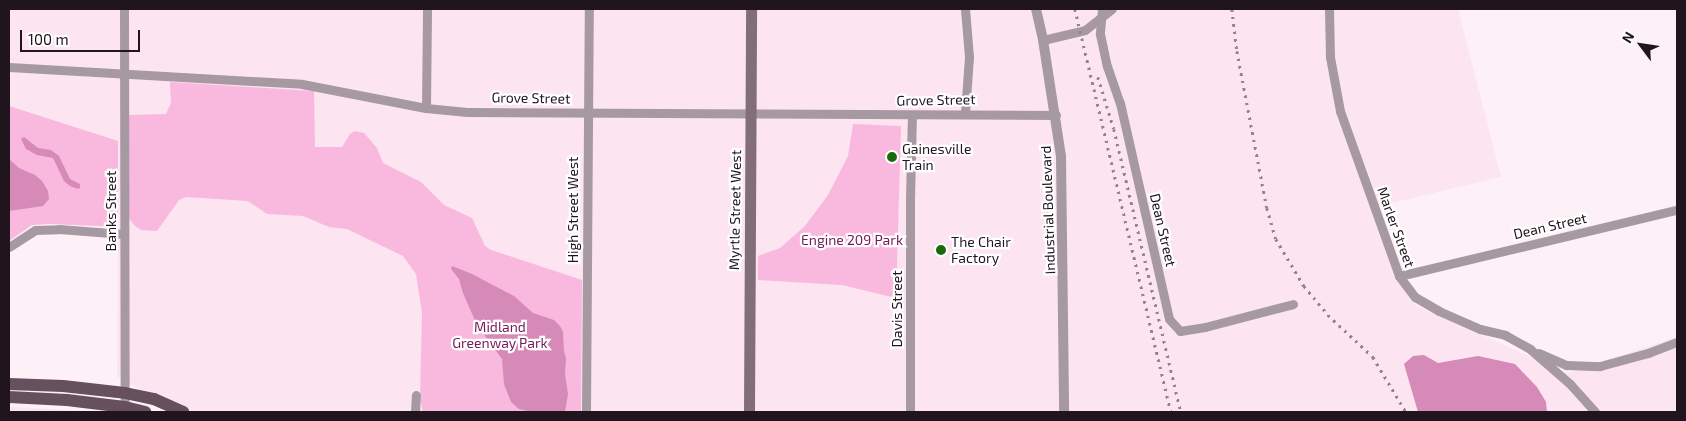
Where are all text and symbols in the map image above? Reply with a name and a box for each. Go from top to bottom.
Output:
scale bar [22,20,142,52]
north arrow [1616,20,1666,70]
text: N [1618,28,1638,46]
text: 100 m [28,30,69,48]
street label: Grove Street [491,89,571,107]
street label: Grove Street [896,91,976,109]
place label: Gainesville Train [902,141,971,174]
street label: Industrial Boulevard [1037,145,1059,275]
street label: Myrtle Street West [726,150,744,270]
marker: Gainesville Train [886,151,898,163]
street label: High Street West [565,157,581,263]
street label: Banks Street [103,171,119,251]
street label: Marler Street [1374,184,1418,270]
street label: Dean Street [1146,192,1180,268]
street label: Dean Street [1512,209,1588,243]
park label: Engine 209 Park [801,232,903,248]
place label: The Chair Factory [951,234,1011,266]
marker: The Chair Factory [935,244,947,256]
street label: Davis Street [889,270,905,348]
park label: Midland Greenway Park [452,319,548,352]

